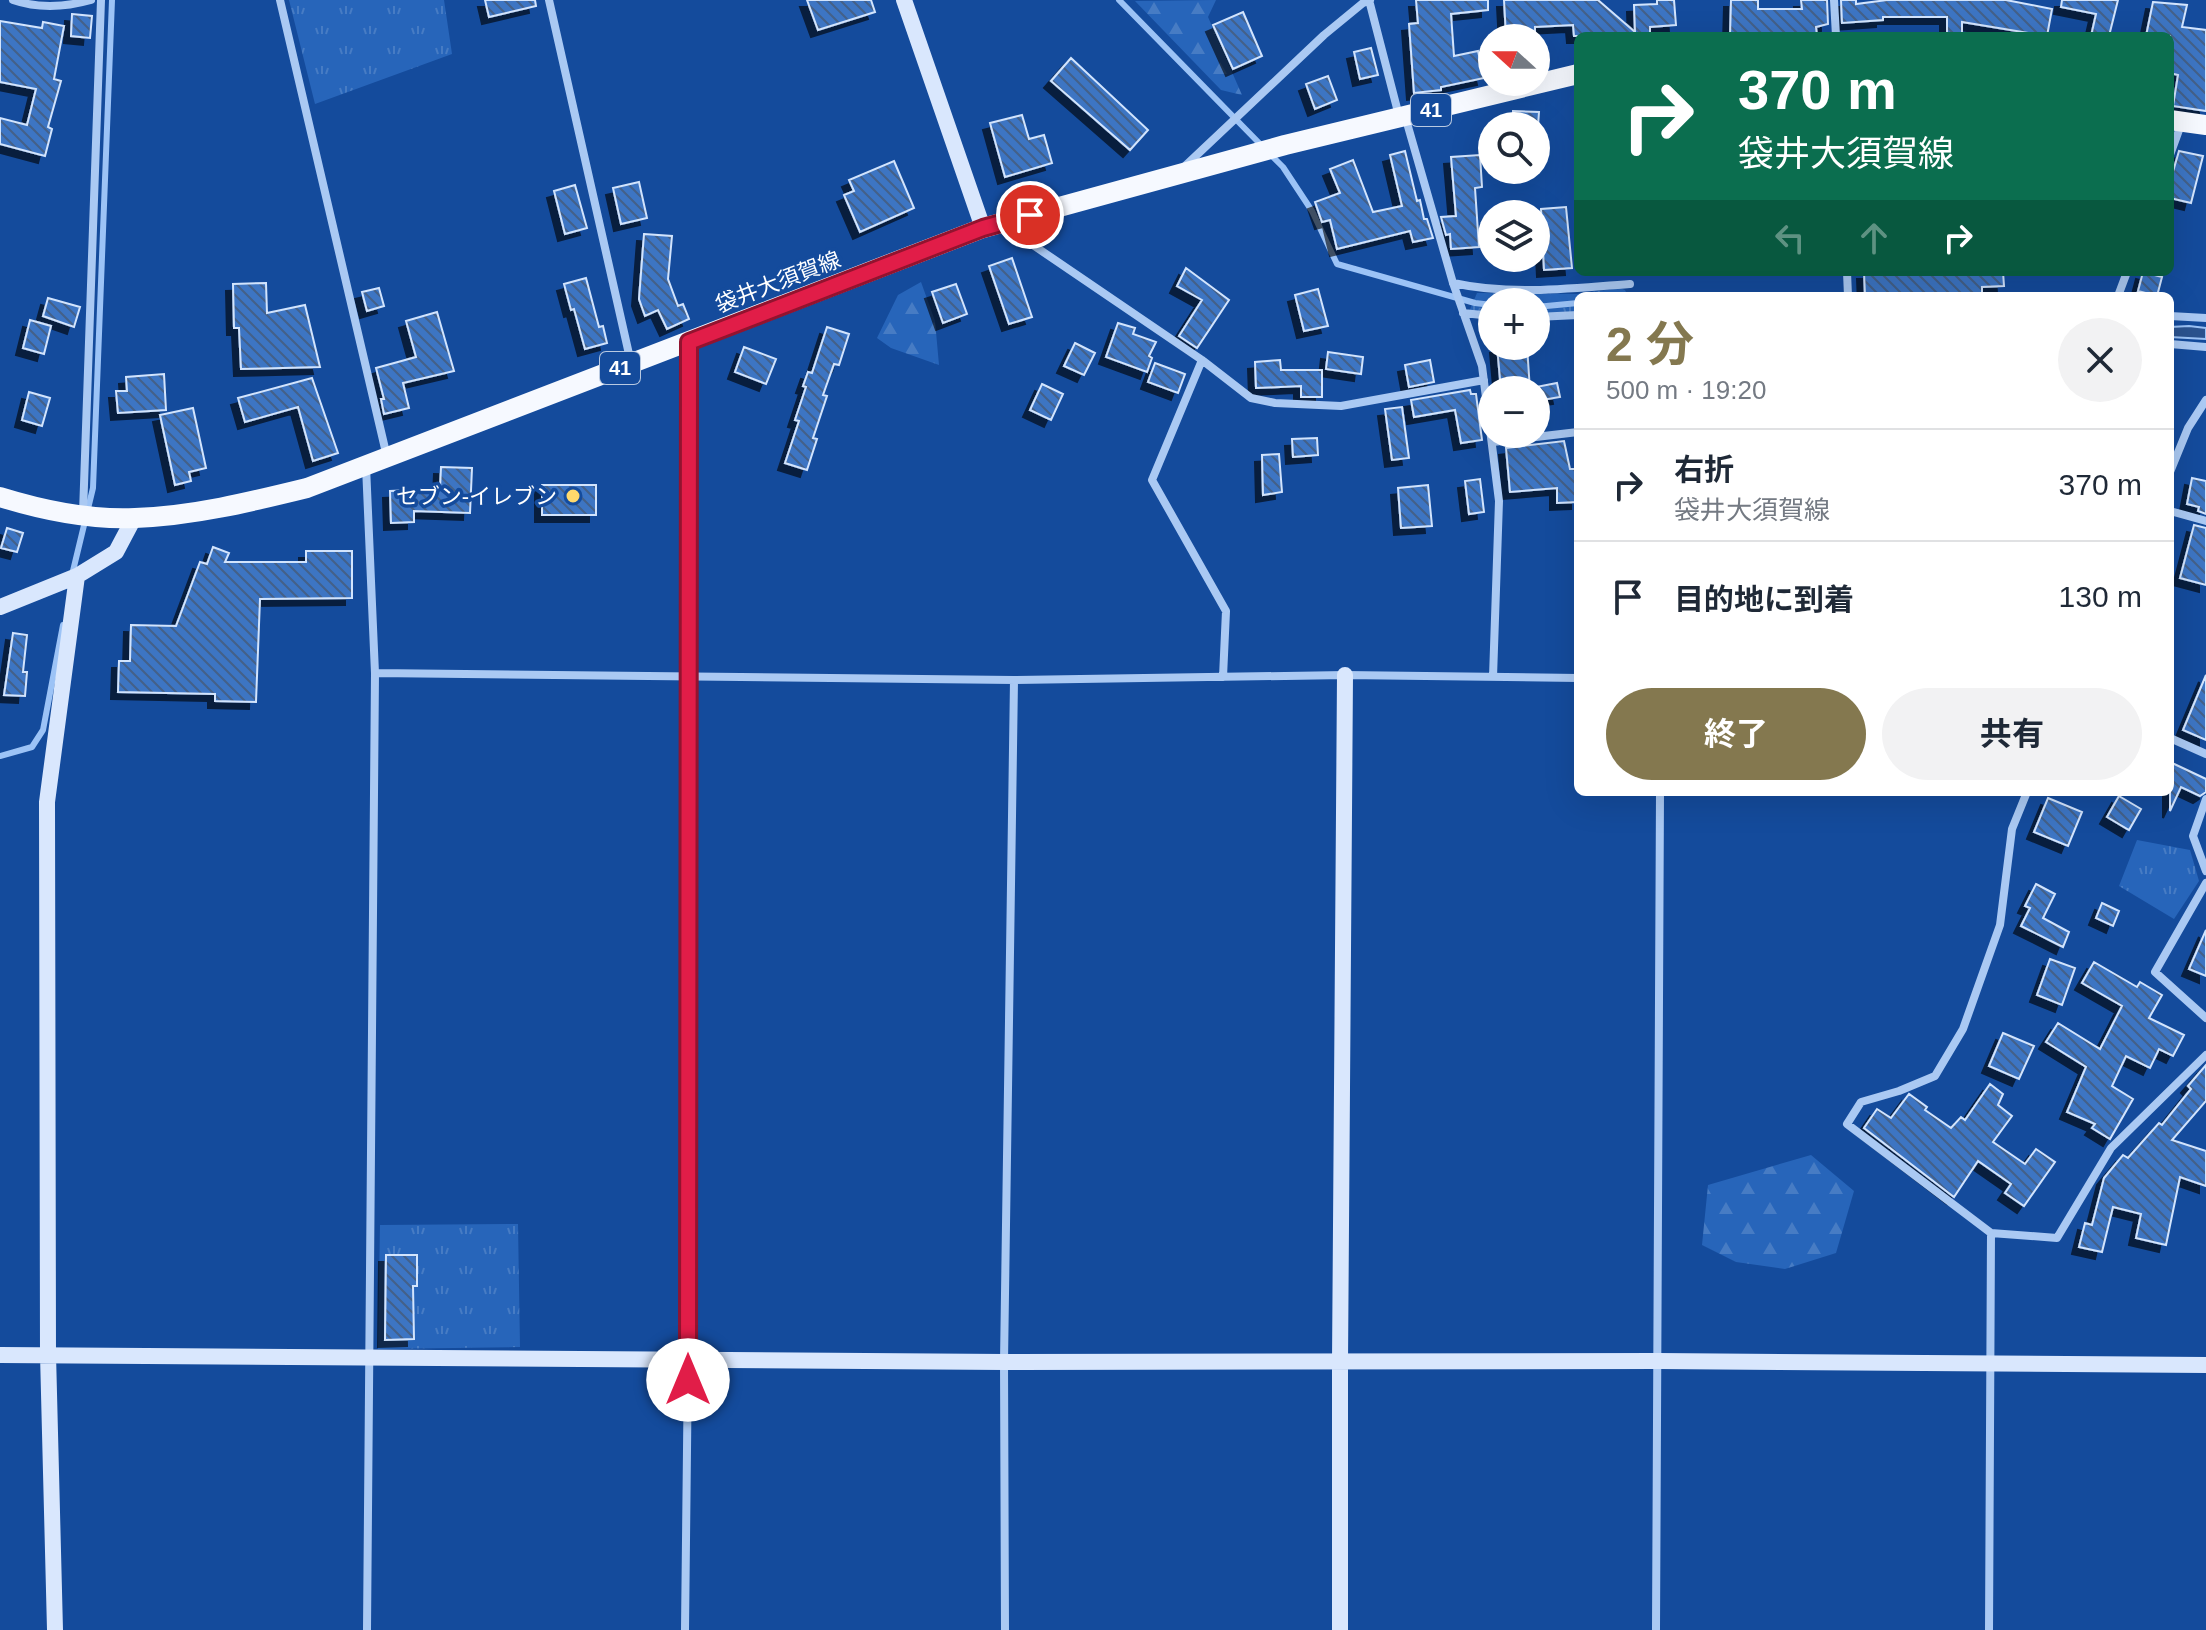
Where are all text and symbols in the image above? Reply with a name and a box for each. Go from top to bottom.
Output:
north arrow [1478,24,1550,96]
map controls [1478,24,1550,448]
text: 370 m [1738,58,1897,121]
icon: right [1606,64,1710,168]
road number: 41 [1411,94,1451,126]
button: search [1478,112,1550,184]
text: 袋井大須賀線 [1738,133,1954,174]
pin [996,181,1064,249]
icon: arrive [1008,193,1052,237]
button: layers [1478,200,1550,272]
icon: left [1768,216,1812,260]
icon: ahead [1852,216,1896,260]
icon: right [1936,216,1980,260]
street label: 袋井大須賀線 [712,247,844,317]
button: + [1478,288,1550,360]
text: 2 分 [1606,318,1694,371]
button: close [2058,318,2142,402]
road number: 41 [600,352,640,384]
text: 500 m · 19:20 [1606,375,1766,405]
button: − [1478,376,1550,448]
text: 右折 [1674,453,1734,486]
icon: right [1606,463,1650,507]
text: 370 m [2059,468,2142,501]
place label: セブン-イレブン [396,484,557,509]
marker: セブン-イレブン [564,487,582,505]
text: 袋井大須賀線 [1674,495,1830,525]
icon: arrive [1606,575,1650,619]
text: 130 m [2059,580,2142,613]
text: 目的地に到着 [1674,583,1854,616]
button: 終了 [1606,688,1866,780]
button: 共有 [1882,688,2142,780]
position arrow [646,1338,730,1422]

